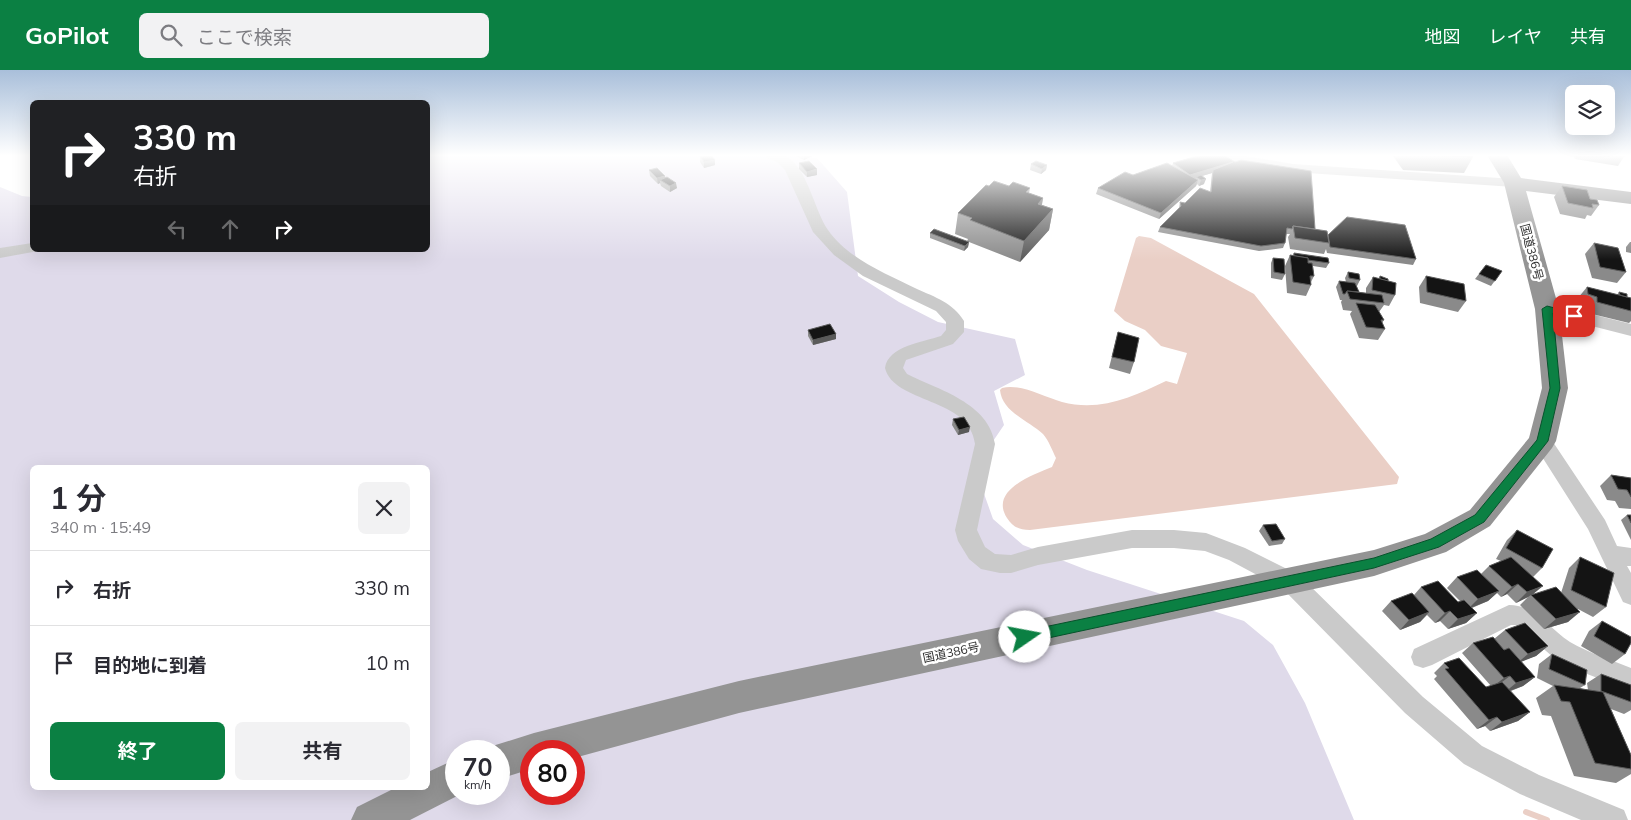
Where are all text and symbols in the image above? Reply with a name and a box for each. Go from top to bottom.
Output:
search box [139,13,489,58]
text: GoPilot [25,20,109,50]
icon: search [157,21,185,49]
text: ここで検索 [197,25,292,49]
text: 地図 [1425,25,1461,48]
text: レイヤ [1489,25,1542,48]
text: 共有 [1570,25,1606,48]
map controls [1565,85,1615,135]
button: layers [1565,85,1615,135]
text: 330 m [133,115,237,159]
icon: right [50,120,115,185]
text: 右折 [133,162,177,190]
icon: left [163,215,191,243]
icon: ahead [216,215,244,243]
icon: right [269,215,297,243]
street label: 国道386号 [1517,222,1547,282]
pin [1553,295,1595,337]
icon: arrive [1560,302,1588,330]
text: 1 分 [50,479,106,517]
button: close [358,482,410,534]
text: 340 m · 15:49 [50,517,151,537]
icon: right [50,574,78,602]
text: 330 m [354,576,410,600]
text: 右折 [93,578,131,602]
position arrow [998,610,1050,662]
street label: 国道386号 [921,639,981,665]
icon: arrive [50,649,78,677]
text: 10 m [366,651,410,675]
text: 目的地に到着 [93,653,207,677]
button: 終了 [50,722,225,780]
button: 共有 [235,722,410,780]
speed limit sign: 80 [520,740,585,805]
text: 70 [462,751,493,782]
text: km/h [464,777,491,792]

